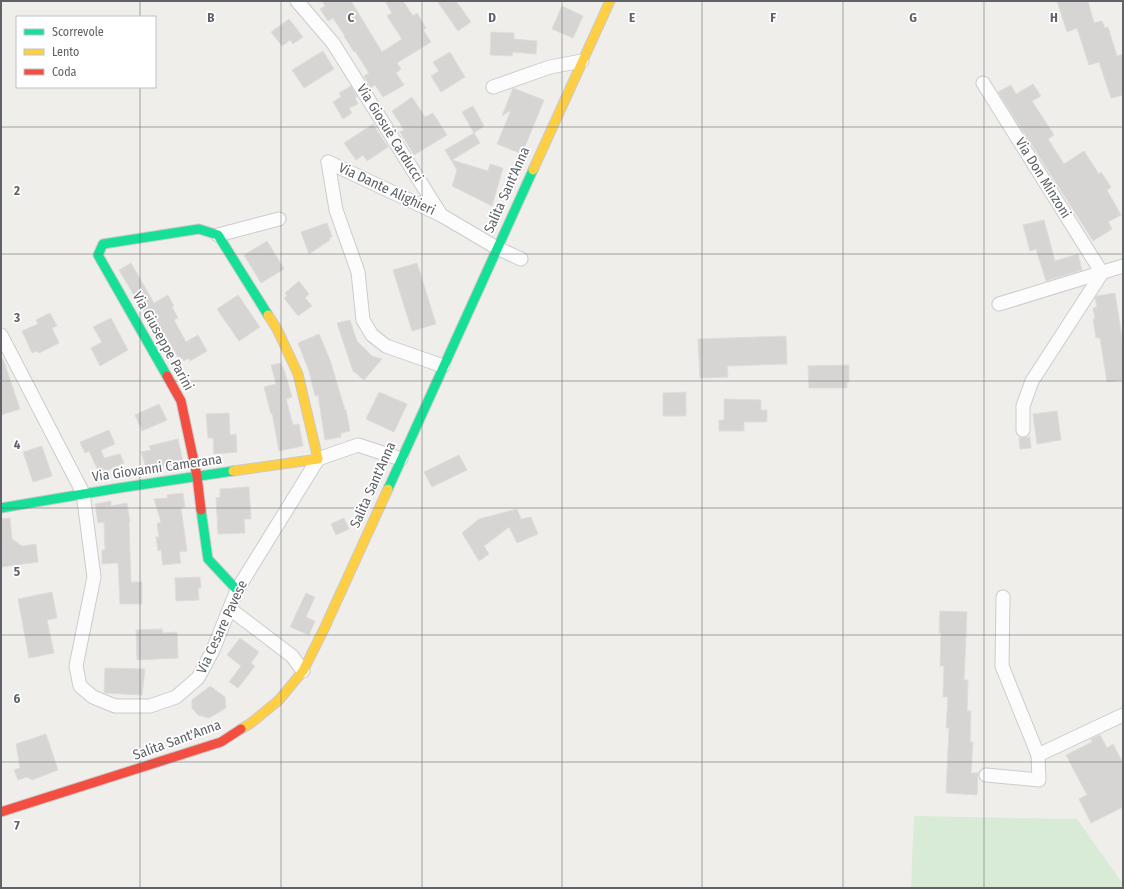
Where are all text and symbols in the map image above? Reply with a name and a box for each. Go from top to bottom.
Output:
text: B [207,10,215,25]
text: C [348,10,355,25]
text: D [488,10,496,25]
text: E [629,10,635,25]
text: F [770,10,776,25]
text: G [909,10,917,25]
text: H [1050,10,1058,25]
legend [16,16,156,88]
text: Scorrevole [52,25,104,39]
text: Lento [52,45,79,59]
text: Coda [52,65,77,79]
street label: Via Giosuè Carducci [353,81,427,185]
street label: Via Don Minzoni [1012,135,1074,221]
street label: Salita Sant'Anna [480,144,534,236]
street label: Via Dante Alighieri [336,159,438,219]
text: 2 [13,183,20,198]
street label: Via Giuseppe Parini [129,289,197,393]
text: 3 [13,310,20,325]
text: 4 [14,437,21,452]
street label: Salita Sant'Anna [346,439,400,531]
street label: Via Giovanni Camerana [91,450,223,486]
text: 5 [14,564,20,579]
street label: Via Cesare Pavese [193,577,251,676]
text: 6 [14,691,21,706]
street label: Salita Sant'Anna [131,716,223,764]
text: 7 [14,818,20,833]

